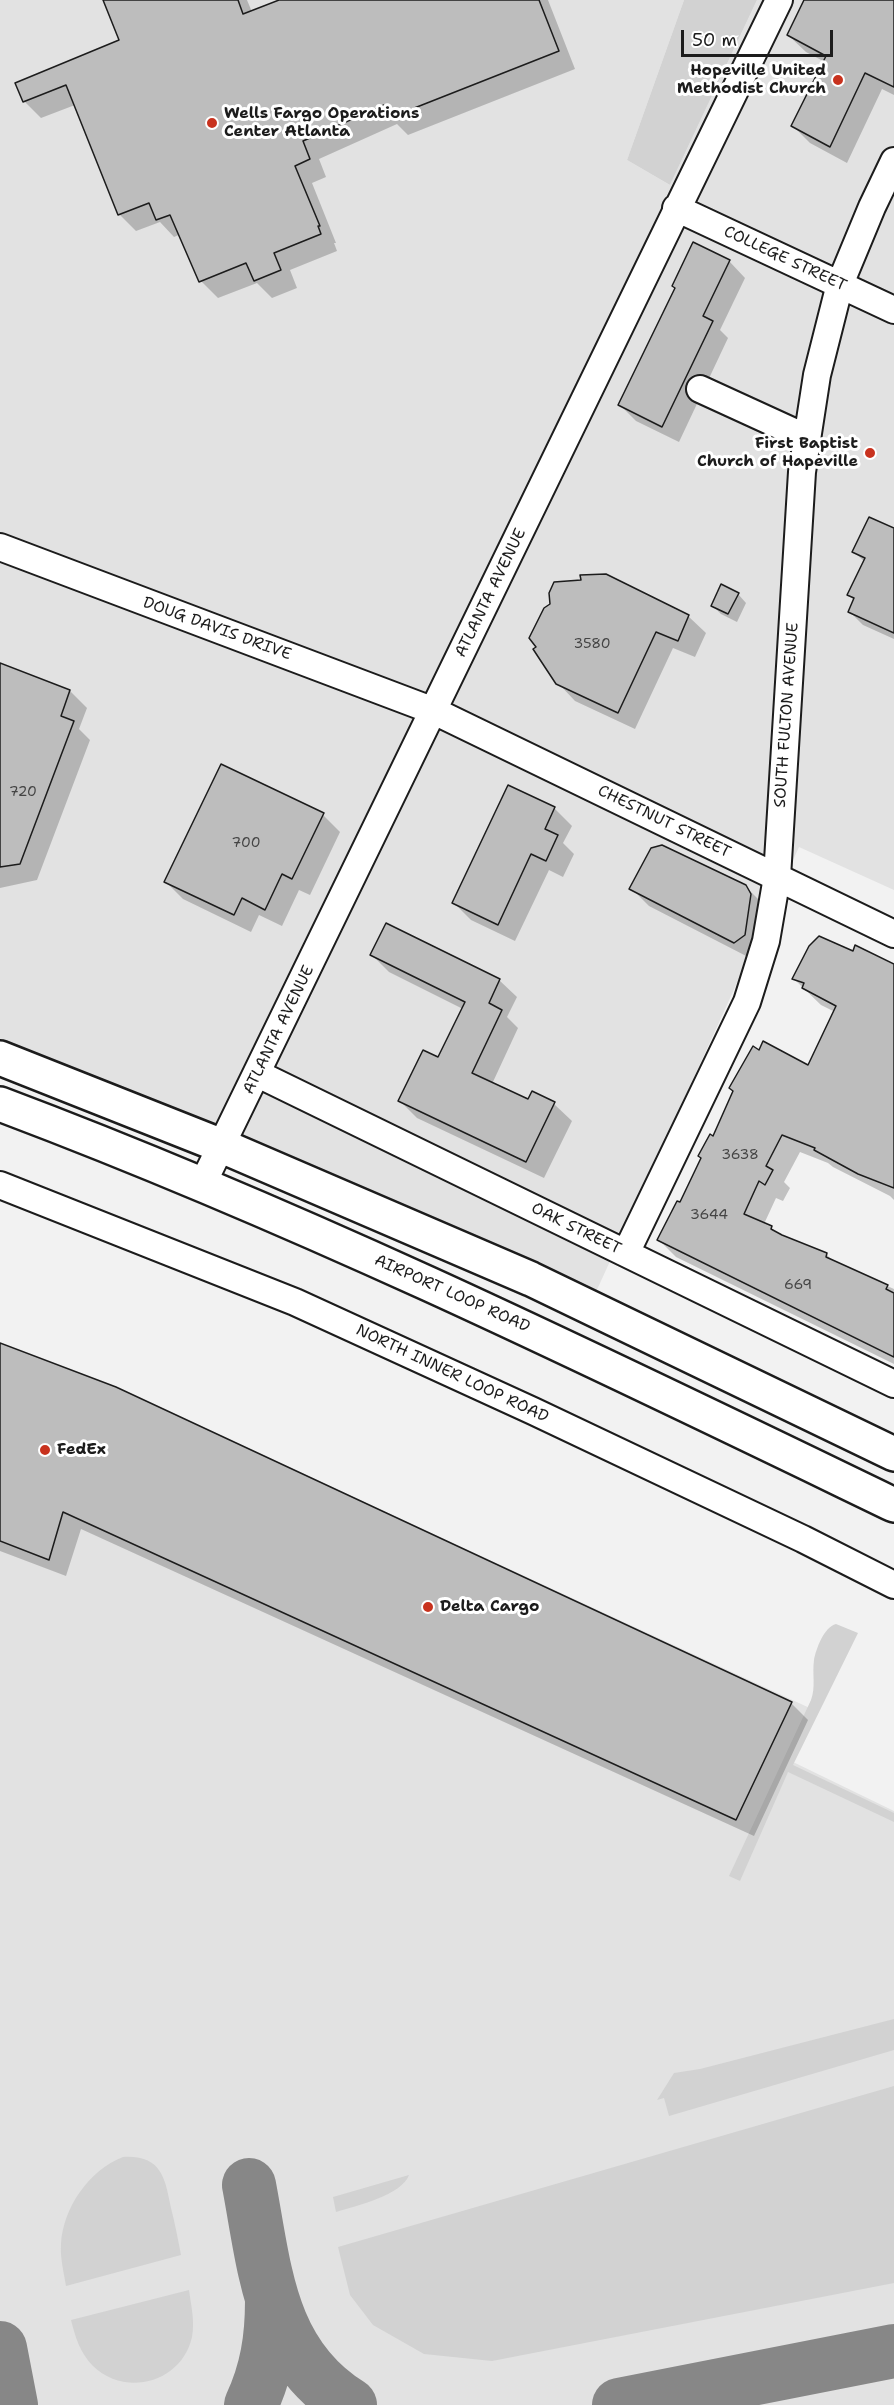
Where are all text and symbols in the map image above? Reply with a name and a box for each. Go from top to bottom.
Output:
scale bar [684,18,836,56]
text: 50 m [692,28,737,52]
place label: Hopeville United Methodist Church [677,61,826,99]
marker: Hopeville United Methodist Church [831,73,845,87]
place label: Wells Fargo Operations Center Atlanta [224,104,419,142]
marker: Wells Fargo Operations Center Atlanta [205,116,219,130]
street label: COLLEGE STREET [721,222,849,296]
place label: First Baptist Church of Hapeville [697,434,858,472]
marker: First Baptist Church of Hapeville [863,446,877,460]
street label: ATLANTA AVENUE [451,525,531,661]
street label: DOUG DAVIS DRIVE [140,593,294,665]
street label: SOUTH FULTON AVENUE [771,622,803,808]
house number: 3580 [574,636,610,652]
street label: CHESTNUT STREET [594,781,734,863]
house number: 720 [9,784,37,800]
house number: 700 [232,835,260,851]
street label: ATLANTA AVENUE [239,962,319,1098]
house number: 3638 [721,1147,759,1163]
street label: OAK STREET [528,1199,624,1259]
house number: 3644 [690,1207,728,1223]
street label: AIRPORT LOOP ROAD [371,1251,533,1337]
house number: 669 [784,1277,812,1293]
street label: NORTH INNER LOOP ROAD [353,1321,551,1427]
place label: FedEx [57,1440,106,1460]
marker: FedEx [38,1443,52,1457]
place label: Delta Cargo [440,1597,539,1617]
marker: Delta Cargo [421,1600,435,1614]

